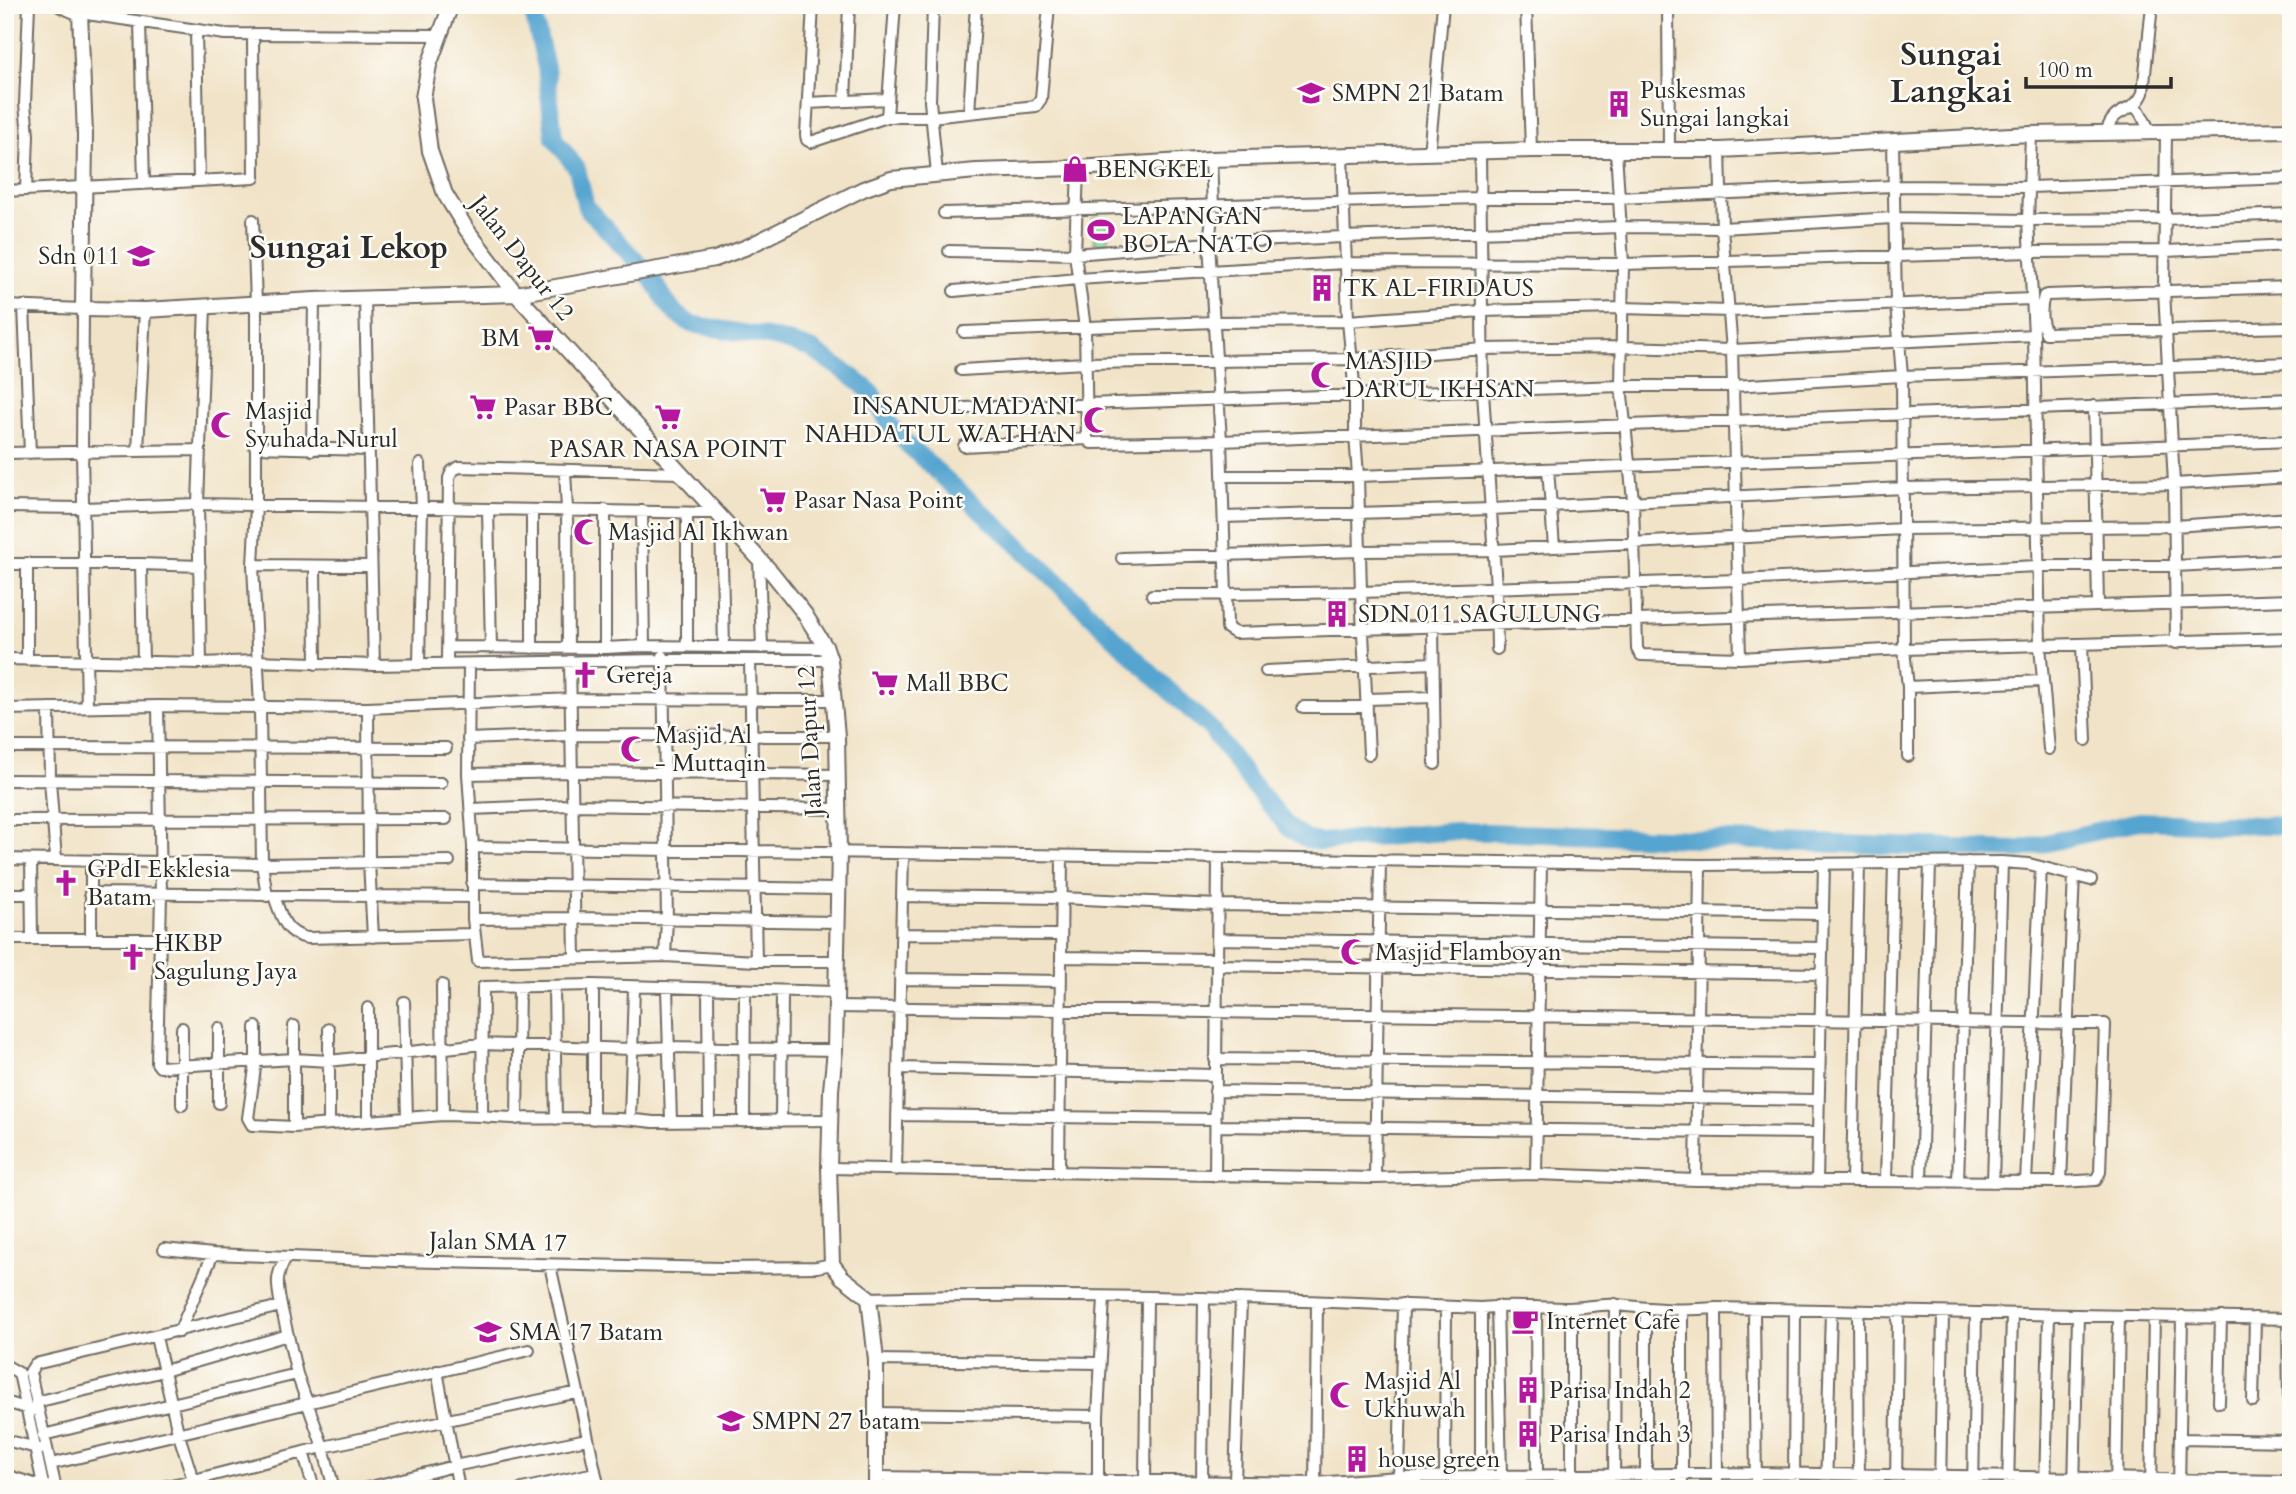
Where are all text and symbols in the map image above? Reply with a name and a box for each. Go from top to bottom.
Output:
district label: Sungai Langkai [1890,33,2012,114]
scale bar [2026,46,2172,90]
text: 100 m [2037,56,2093,85]
place label: Puskesmas Sungai langkai [1640,74,1790,135]
place label: SMPN 21 Batam [1332,77,1504,110]
school or university icon: SMPN 21 Batam [1296,78,1326,108]
building icon: Puskesmas Sungai langkai [1604,89,1634,119]
place label: BENGKEL [1096,153,1214,186]
shop icon: BENGKEL [1060,154,1090,184]
street label: Jalan Dapur 12 [461,186,581,328]
place label: LAPANGAN BOLA NATO [1122,200,1273,261]
sports icon: LAPANGAN BOLA NATO [1086,215,1116,245]
district label: Sungai Lekop [250,226,448,270]
place label: Sdn 011 [38,240,120,273]
school or university icon: Sdn 011 [126,241,156,271]
place label: TK AL-FIRDAUS [1343,272,1534,305]
building icon: TK AL-FIRDAUS [1307,273,1337,303]
place label: BM [481,322,520,355]
supermarket icon: BM [526,323,556,353]
place label: MASJID DARUL IKHSAN [1345,345,1535,406]
mosque icon: MASJID DARUL IKHSAN [1309,360,1339,390]
place label: INSANUL MADANI NAHDATUL WATHAN [805,390,1077,451]
place label: Pasar BBC [504,391,613,424]
supermarket icon: Pasar BBC [468,392,498,422]
place label: Masjid Syuhada Nurul [245,395,398,456]
supermarket icon: PASAR NASA POINT [653,402,683,432]
mosque icon: INSANUL MADANI NAHDATUL WATHAN [1082,405,1112,435]
mosque icon: Masjid Syuhada Nurul [209,410,239,440]
place label: PASAR NASA POINT [549,433,787,466]
place label: Pasar Nasa Point [794,484,963,517]
supermarket icon: Pasar Nasa Point [758,485,788,515]
place label: Masjid Al Ikhwan [608,516,789,549]
mosque icon: Masjid Al Ikhwan [572,517,602,547]
place label: SDN 011 SAGULUNG [1358,598,1601,631]
building icon: SDN 011 SAGULUNG [1322,599,1352,629]
place label: Gereja [606,659,673,692]
church icon: Gereja [570,660,600,690]
street label: Jalan Dapur 12 [790,665,831,820]
place label: Mall BBC [906,667,1009,700]
supermarket icon: Mall BBC [870,668,900,698]
place label: Masjid Al - Muttaqin [655,719,767,780]
mosque icon: Masjid Al - Muttaqin [619,734,649,764]
place label: GPdI Ekklesia Batam [87,853,231,914]
church icon: GPdI Ekklesia Batam [51,868,81,898]
place label: HKBP Sagulung Jaya [154,927,298,988]
place label: Masjid Flamboyan [1375,936,1562,969]
mosque icon: Masjid Flamboyan [1339,937,1369,967]
church icon: HKBP Sagulung Jaya [118,942,148,972]
street label: Jalan SMA 17 [426,1224,567,1260]
place label: Internet Cafe [1546,1305,1681,1338]
cafe icon: Internet Cafe [1510,1306,1540,1336]
place label: SMA 17 Batam [509,1316,664,1349]
school or university icon: SMA 17 Batam [473,1317,503,1347]
place label: Masjid Al Ukhuwah [1364,1365,1466,1426]
place label: Parisa Indah 2 [1549,1374,1691,1407]
building icon: Parisa Indah 2 [1513,1375,1543,1405]
mosque icon: Masjid Al Ukhuwah [1328,1380,1358,1410]
place label: SMPN 27 batam [752,1405,921,1438]
school or university icon: SMPN 27 batam [716,1406,746,1436]
place label: Parisa Indah 3 [1549,1418,1691,1451]
building icon: Parisa Indah 3 [1513,1419,1543,1449]
place label: house green [1378,1443,1501,1476]
building icon: house green [1342,1444,1372,1474]

